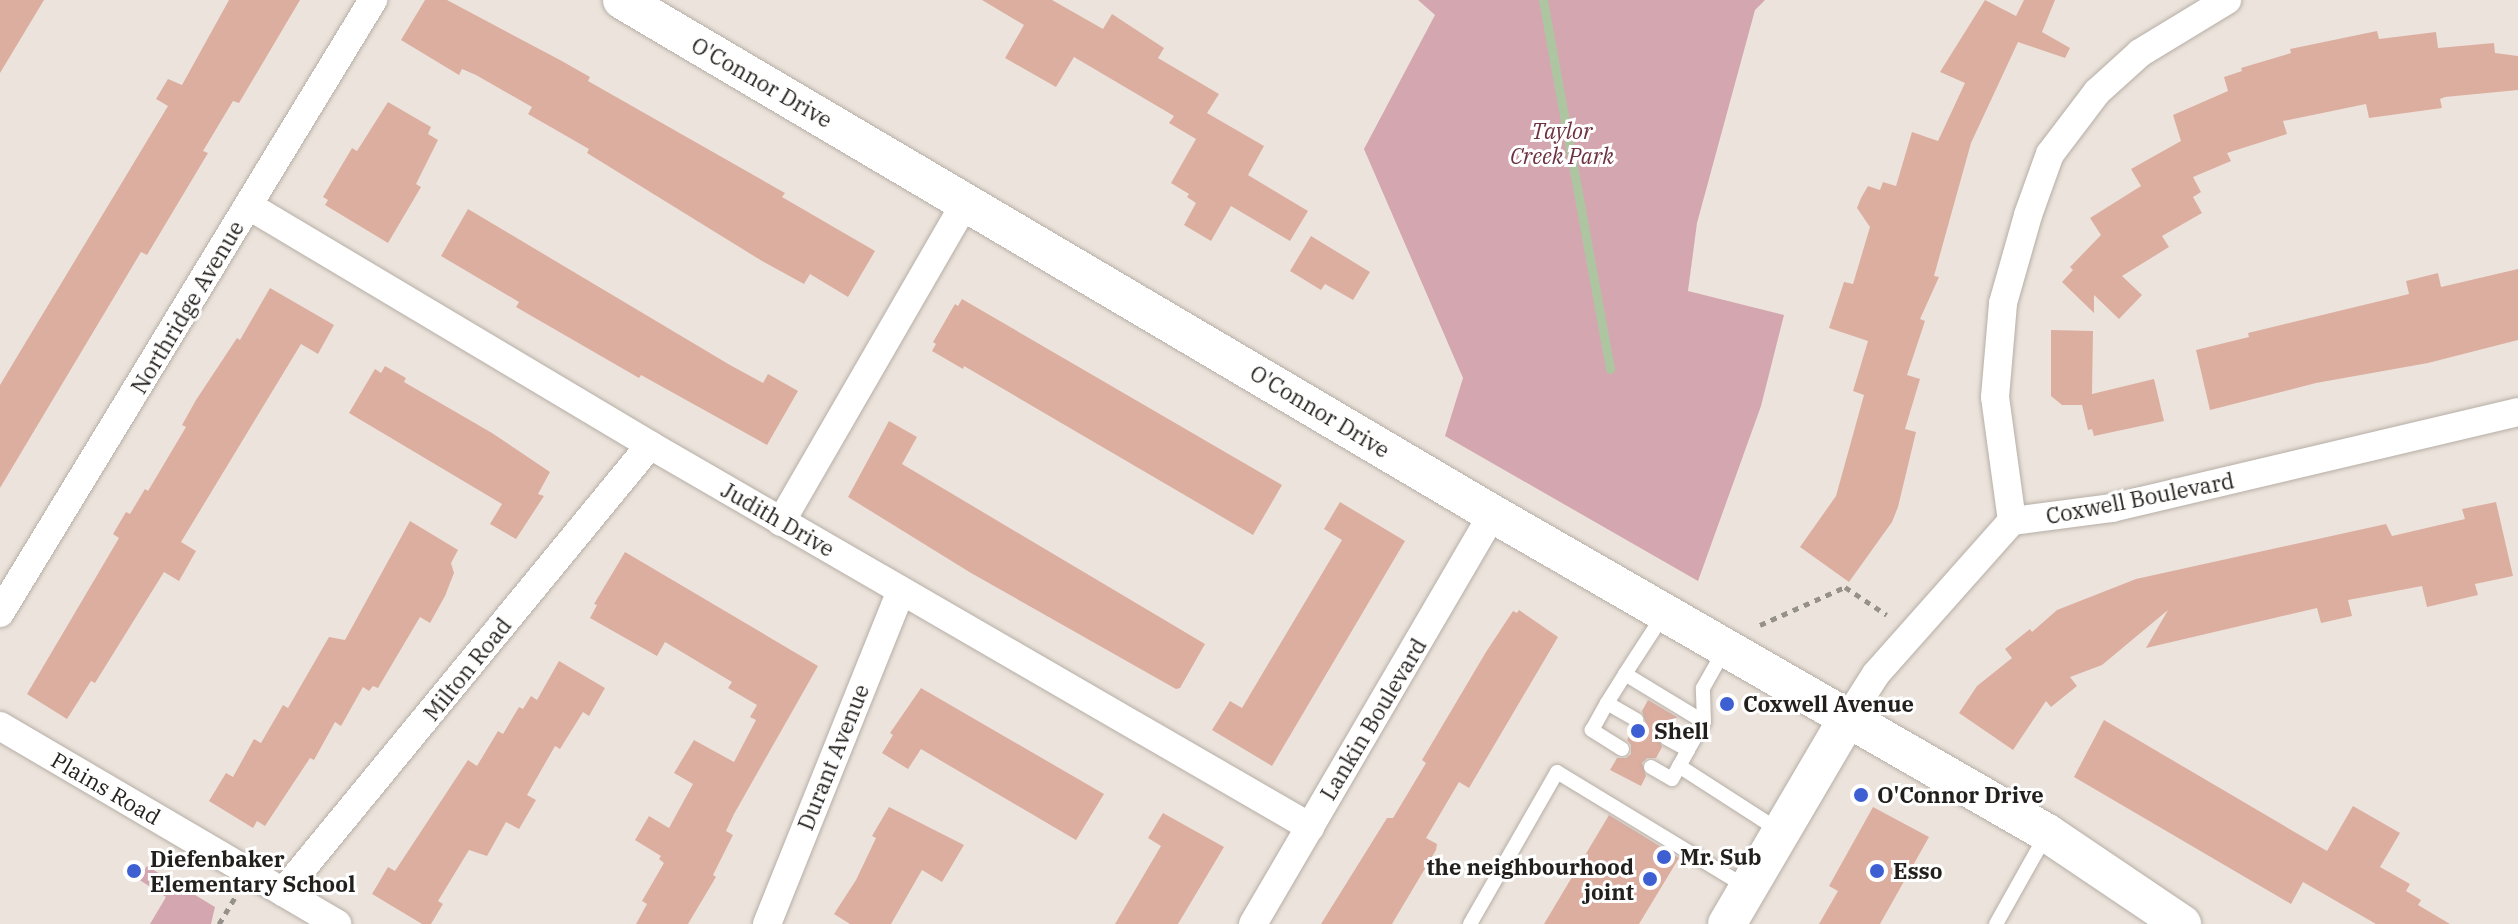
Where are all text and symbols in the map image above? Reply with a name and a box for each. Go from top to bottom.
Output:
street label: O'Connor Drive [687,31,837,133]
park label: Taylor Creek Park [1510,117,1614,168]
street label: Northridge Avenue [125,216,249,398]
street label: O'Connor Drive [1245,359,1395,463]
street label: Coxwell Boulevard [2044,467,2236,529]
street label: Judith Drive [717,476,839,562]
street label: Milton Road [418,612,516,726]
street label: Lankin Boulevard [1314,633,1432,805]
street label: Durant Avenue [792,680,874,834]
place label: Coxwell Avenue [1743,691,1914,717]
marker: Coxwell Avenue [1718,695,1736,713]
place label: Shell [1654,718,1709,744]
marker: Shell [1629,722,1647,740]
street label: Plains Road [47,746,165,830]
place label: O'Connor Drive [1877,782,2044,808]
marker: O'Connor Drive [1852,786,1870,804]
place label: Mr. Sub [1680,844,1762,870]
place label: Diefenbaker Elementary School [150,845,355,896]
marker: Mr. Sub [1655,848,1673,866]
place label: the neighbourhood joint [1426,853,1634,904]
place label: Esso [1893,858,1942,884]
marker: Diefenbaker Elementary School [125,862,143,880]
marker: Esso [1868,862,1886,880]
marker: the neighbourhood joint [1641,870,1659,888]

